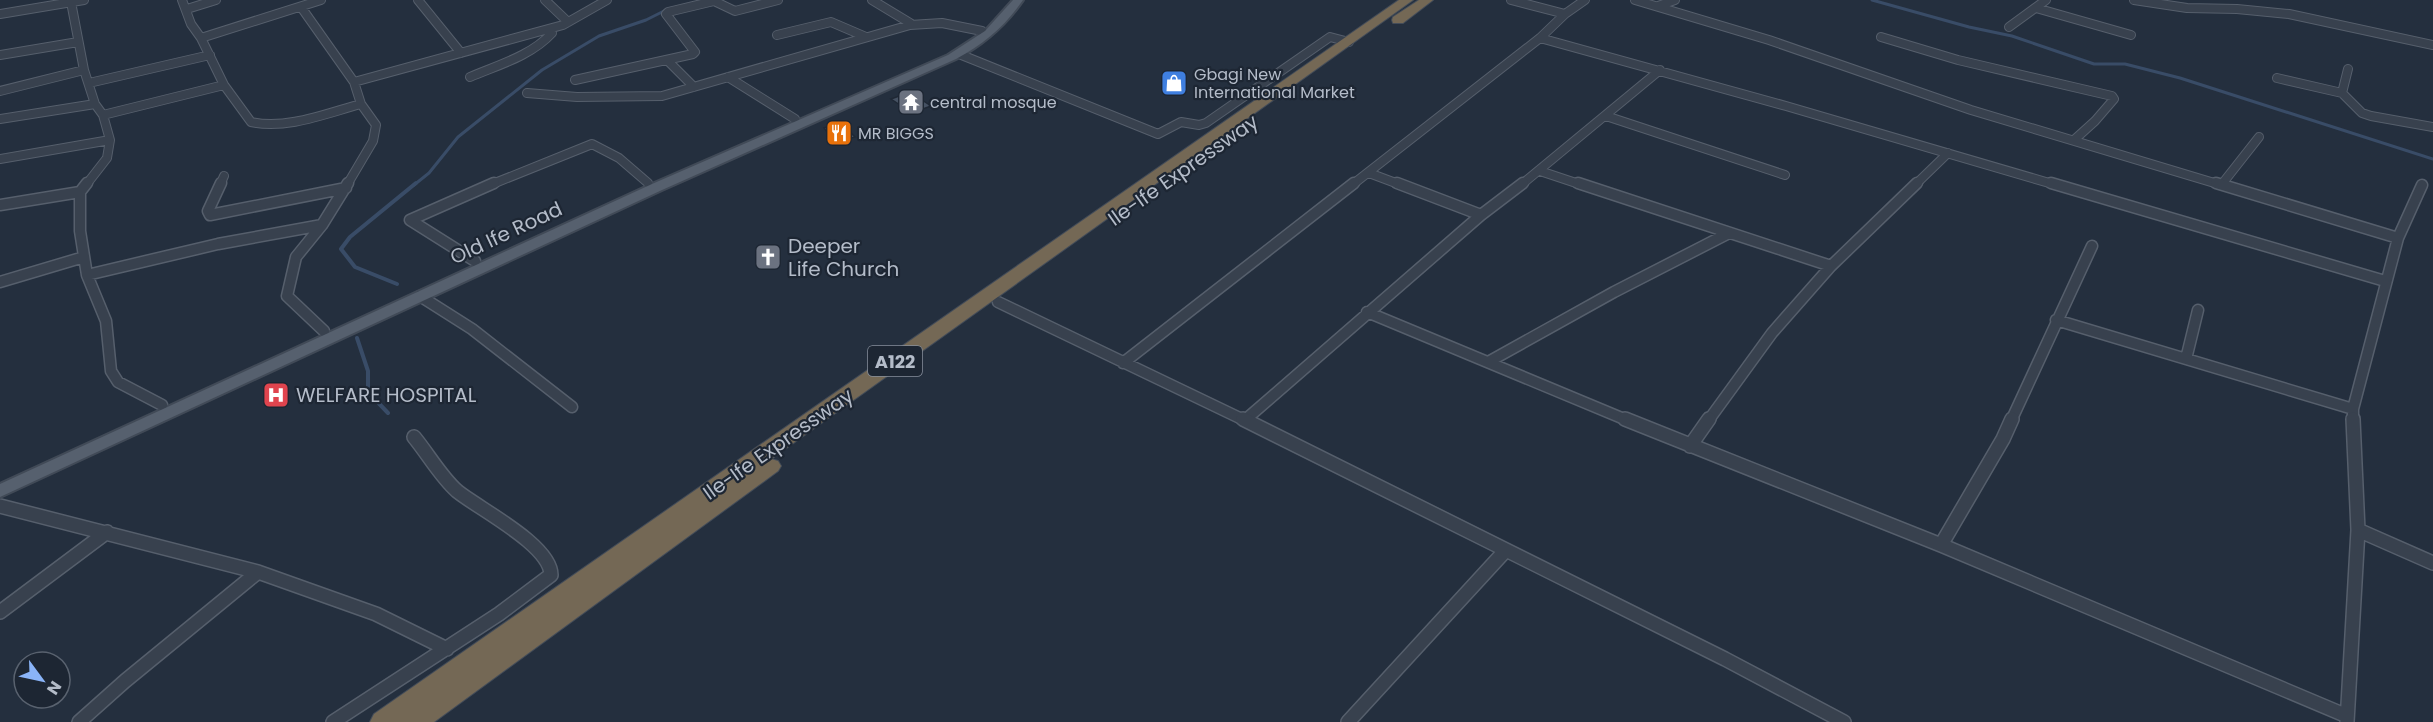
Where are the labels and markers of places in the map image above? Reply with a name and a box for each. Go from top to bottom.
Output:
place label: Gbagi New International Market [1194,63,1355,104]
shop icon: Gbagi New International Market [1159,68,1189,98]
temple icon: central mosque [896,87,926,117]
place label: central mosque [930,91,1057,114]
restaurant icon: MR BIGGS [824,118,854,148]
place label: MR BIGGS [858,122,934,145]
place label: Deeper Life Church [788,232,899,283]
church icon: Deeper Life Church [753,242,783,272]
hospital icon: WELFARE HOSPITAL [261,380,291,410]
place label: WELFARE HOSPITAL [296,381,477,409]

